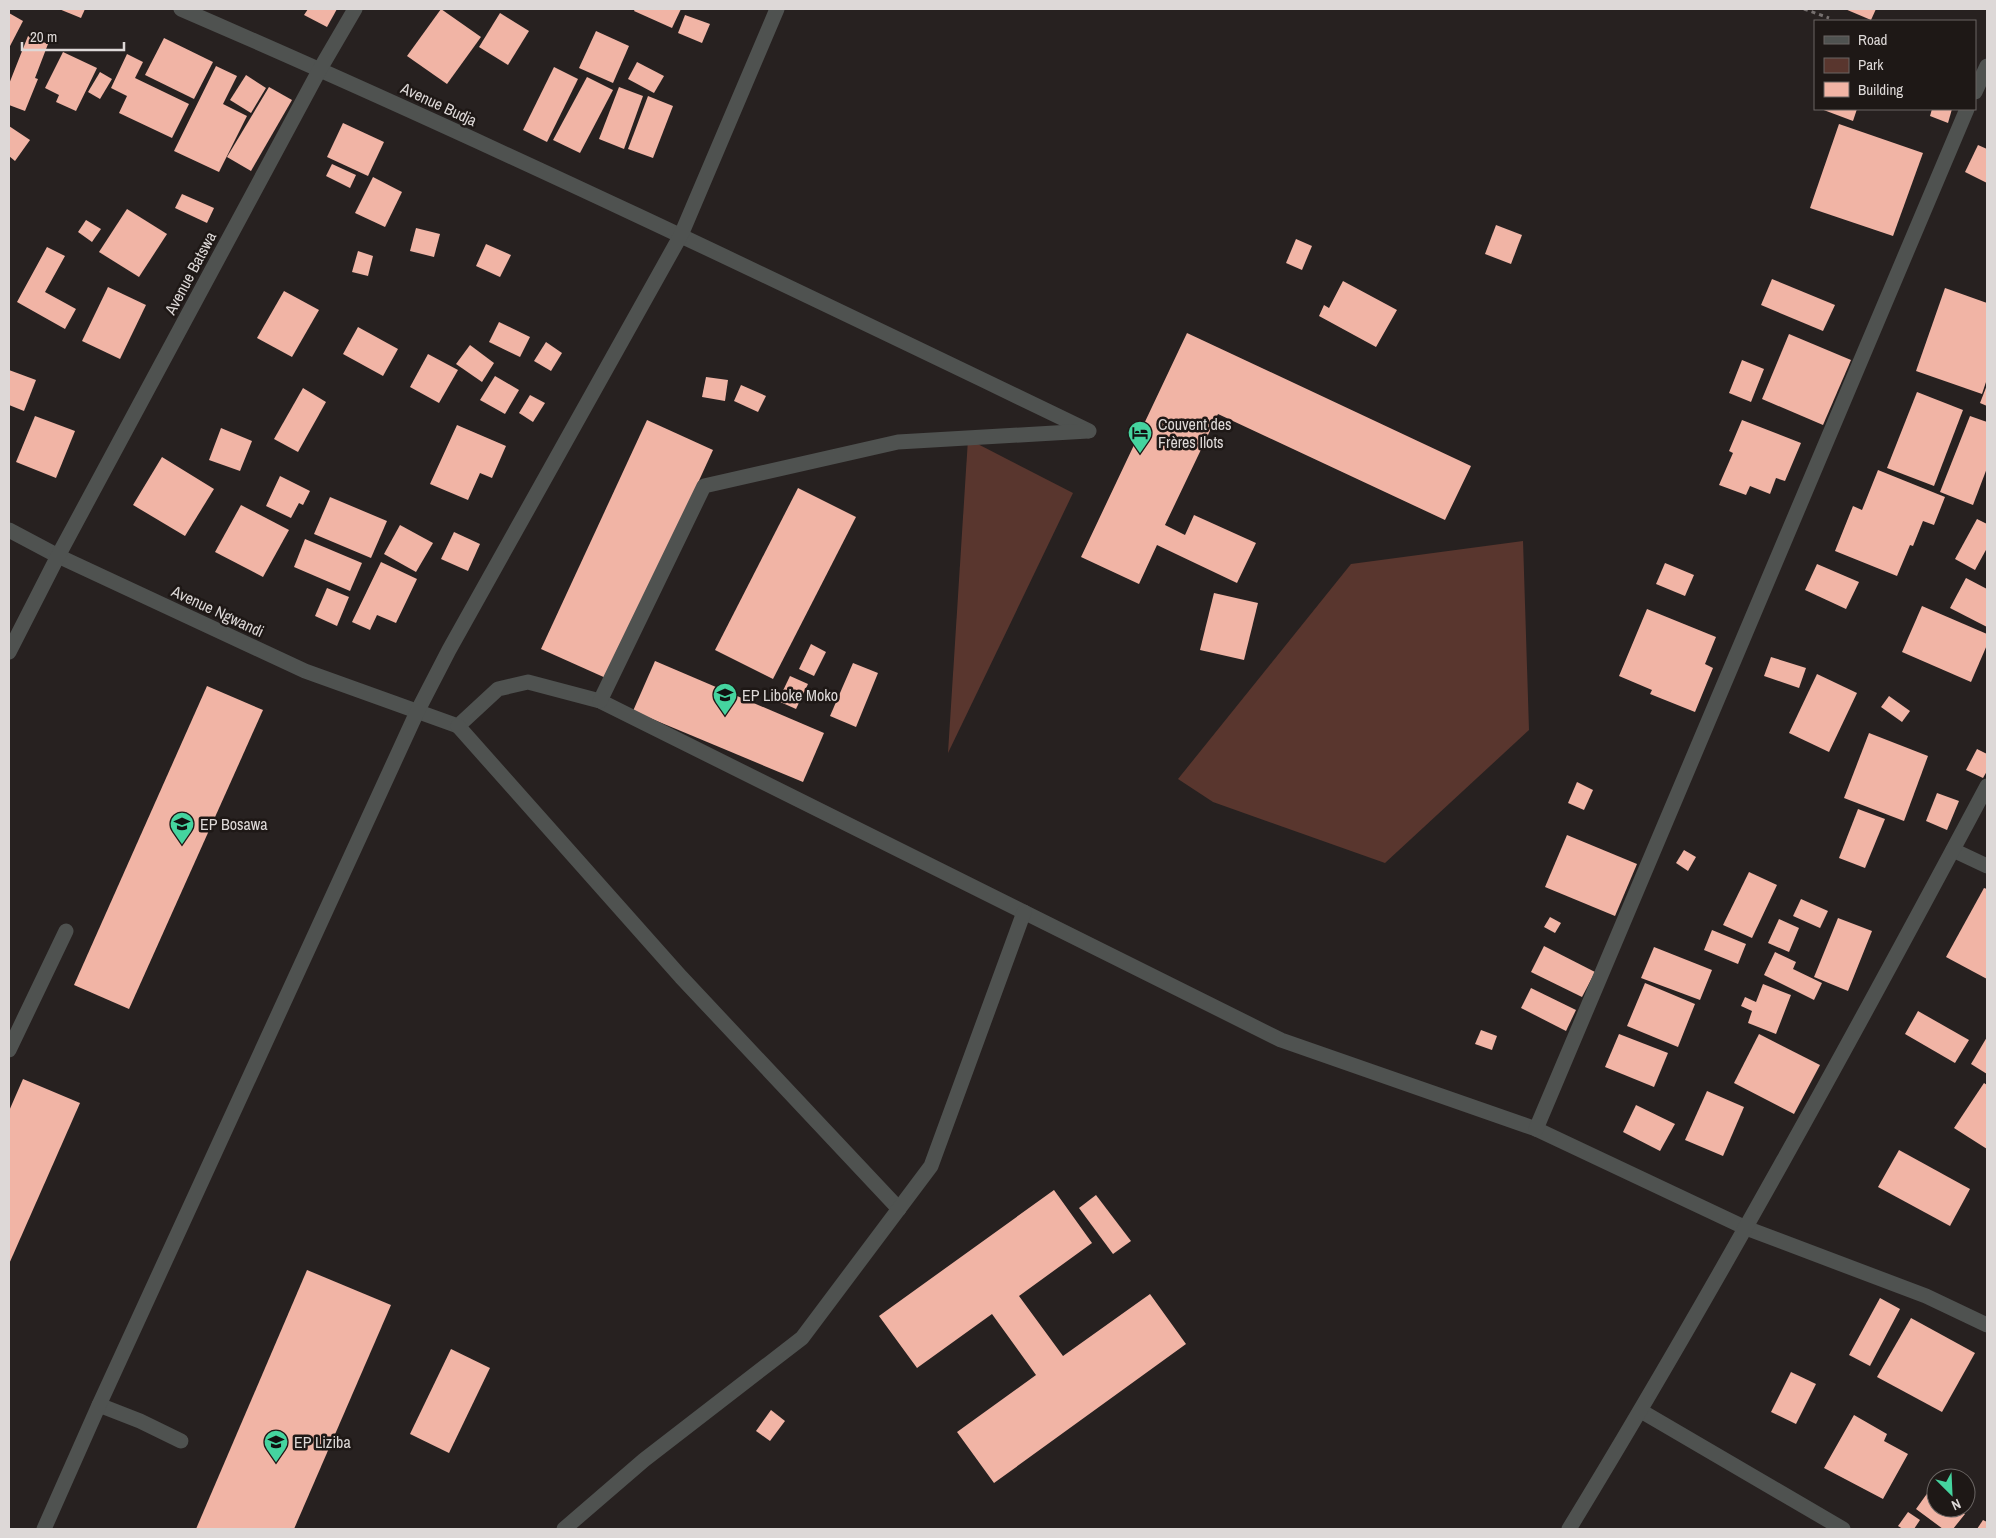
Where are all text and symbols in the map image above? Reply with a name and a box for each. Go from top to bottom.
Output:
scale bar [22,20,125,52]
legend [1814,20,1976,110]
text: 20 m [30,26,57,47]
text: Road [1858,29,1887,50]
text: Park [1858,54,1884,75]
street label: Avenue Budja [397,76,481,131]
text: Building [1858,79,1903,100]
street label: Avenue Batswa [158,227,221,319]
place label: Couvent des Frères Ilots [1158,413,1232,453]
hotel icon: Couvent des Frères Ilots [1127,420,1153,454]
street label: Avenue Ngwandi [167,580,268,642]
school or university icon: EP Liboke Moko [712,682,738,716]
place label: EP Liboke Moko [742,684,838,706]
school or university icon: EP Bosawa [169,811,195,845]
place label: EP Bosawa [200,813,268,835]
school or university icon: EP Liziba [263,1429,289,1463]
place label: EP Liziba [294,1431,351,1453]
north arrow [1926,1468,1976,1518]
text: N [1949,1495,1964,1515]

